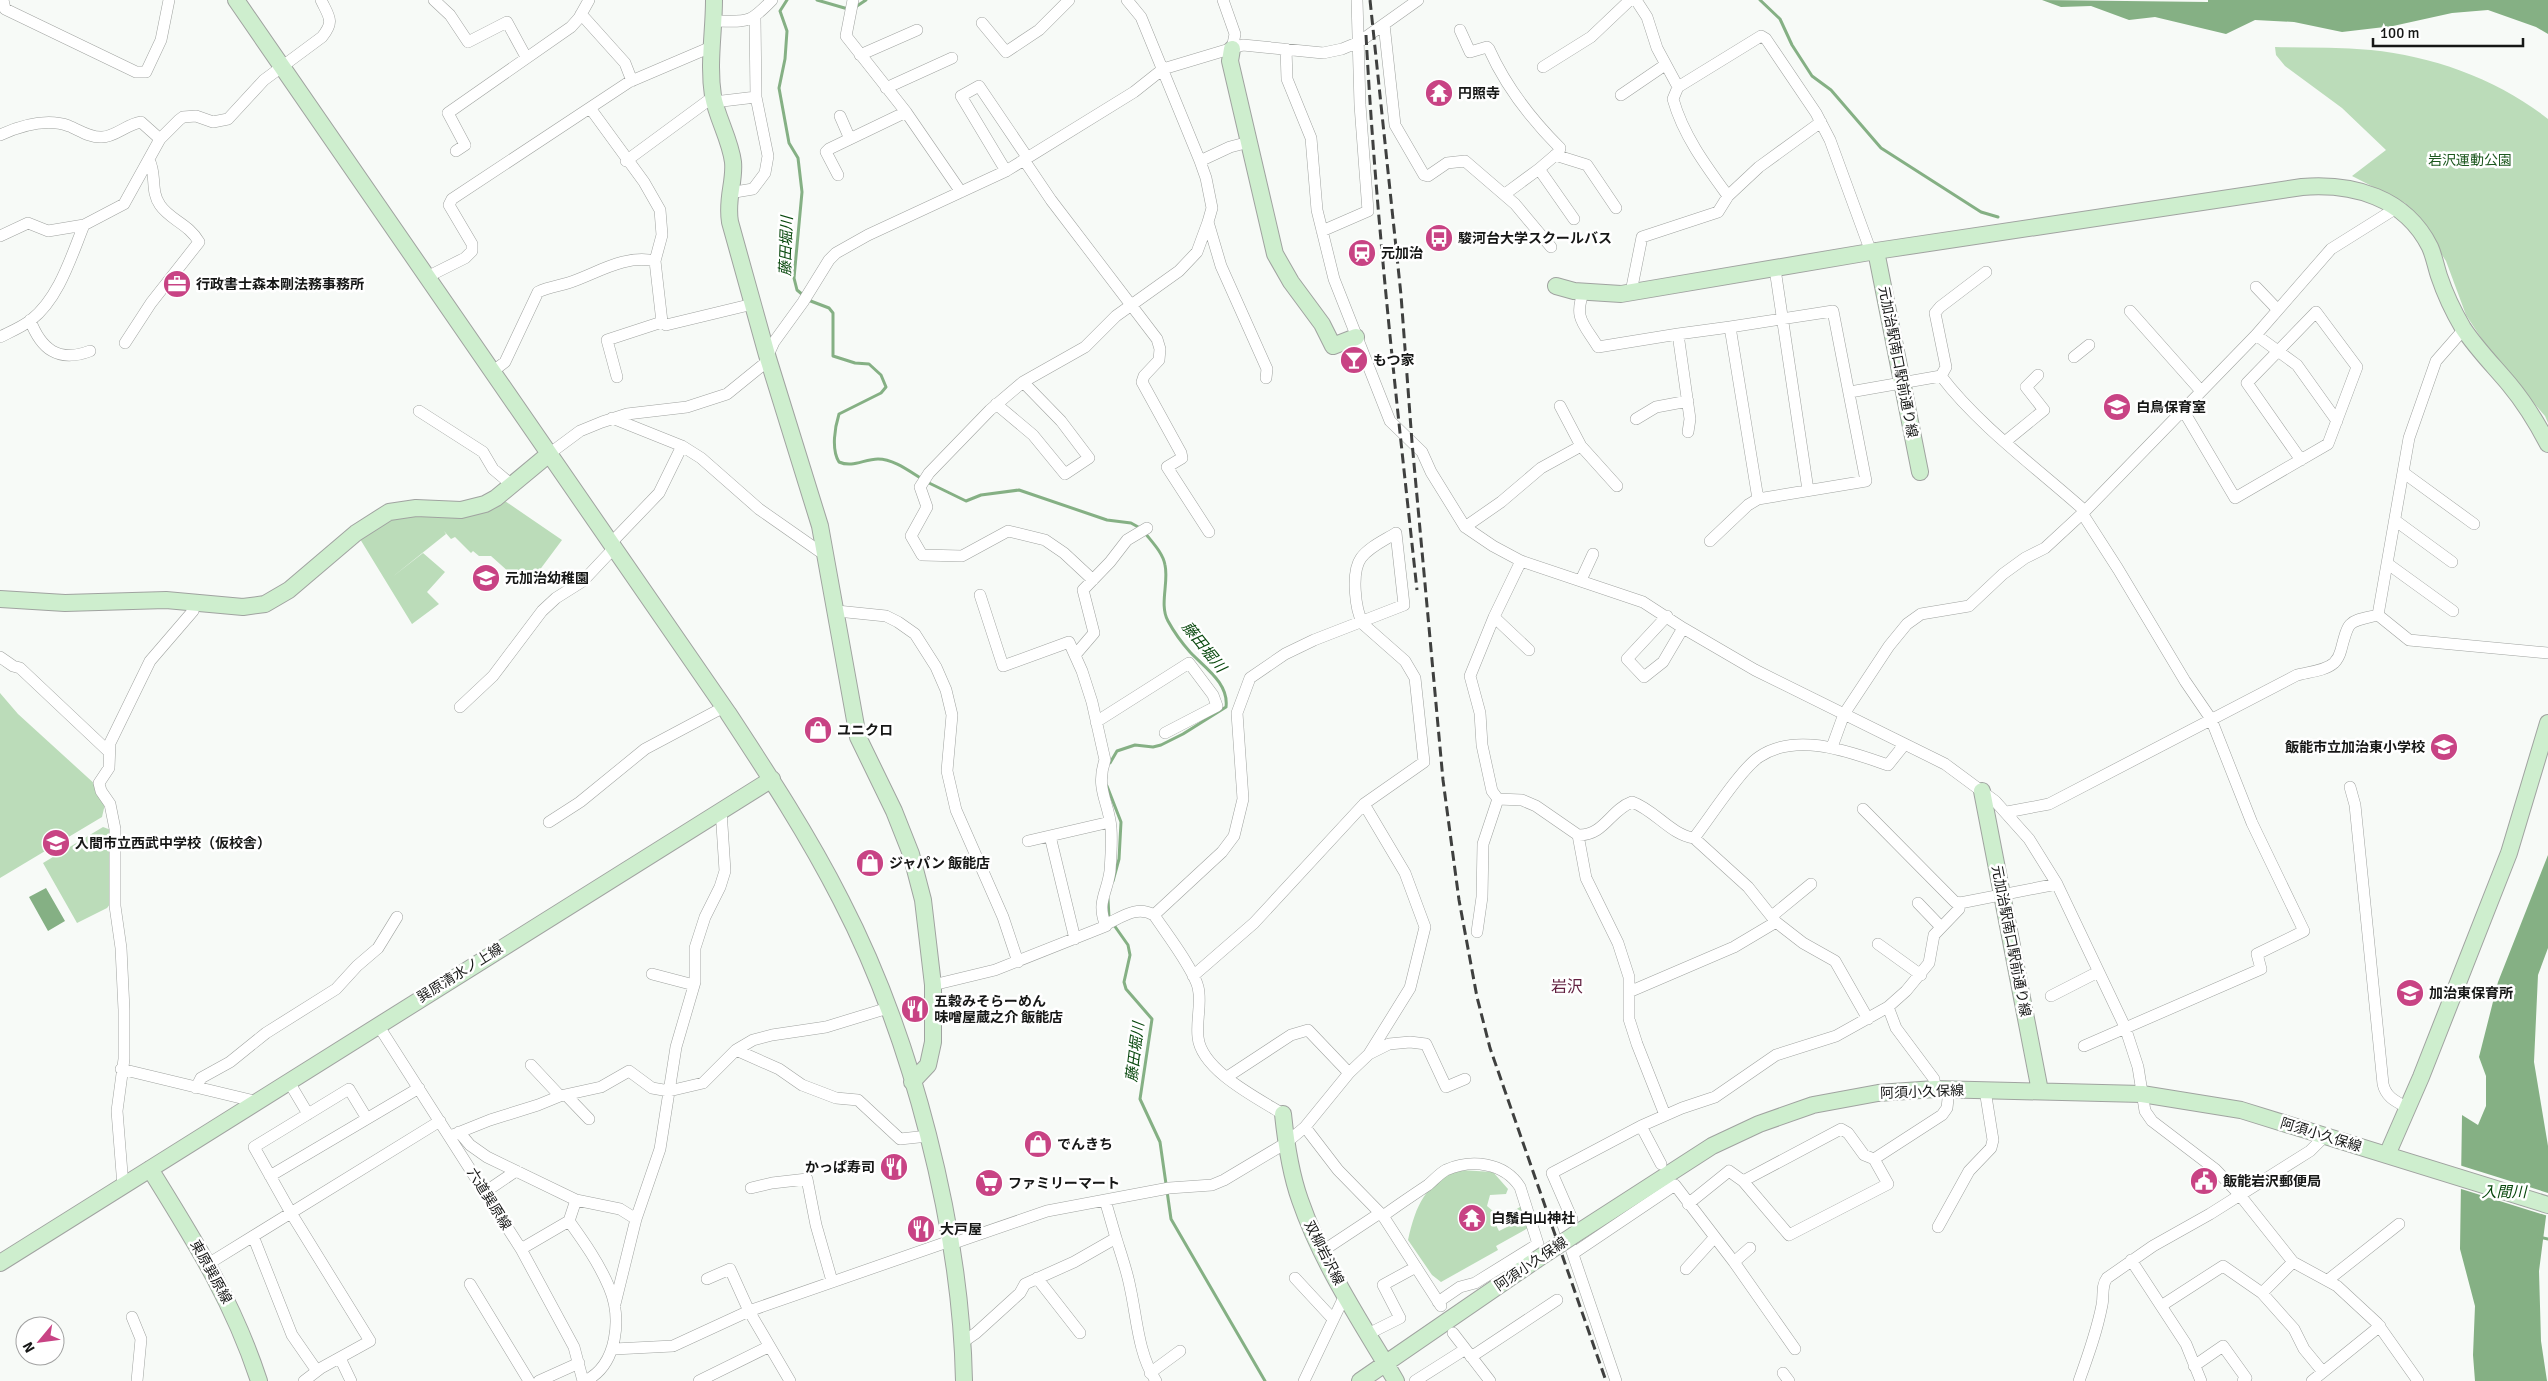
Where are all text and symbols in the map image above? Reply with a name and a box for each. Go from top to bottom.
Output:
scale bar [2373,15,2523,47]
text: 100 m [2380,24,2420,42]
temple icon: 円照寺 [1424,78,1454,108]
place label: 円照寺 [1458,85,1500,102]
park label: 岩沢運動公園 [2428,152,2512,169]
water label: 藤田堀川 [776,214,796,276]
bus stop icon: 駿河台大学スクールバス [1424,223,1454,253]
place label: 駿河台大学スクールバス [1458,230,1612,247]
station icon: 元加治 [1347,238,1377,268]
place label: 元加治 [1381,245,1423,262]
office icon: 行政書士森本剛法務事務所 [162,269,192,299]
place label: 行政書士森本剛法務事務所 [196,276,364,293]
street label: 元加治駅南口駅前通り線 [1875,285,1921,439]
bar icon: もつ家 [1339,345,1369,375]
place label: もつ家 [1373,352,1414,369]
school or university icon: 白鳥保育室 [2102,392,2132,422]
place label: 白鳥保育室 [2136,399,2206,416]
school or university icon: 元加治幼稚園 [471,563,501,593]
place label: 元加治幼稚園 [505,570,589,587]
water label: 藤田堀川 [1178,618,1231,678]
shop icon: ユニクロ [803,715,833,745]
place label: ユニクロ [837,722,893,739]
school or university icon: 飯能市立加治東小学校 [2429,732,2459,762]
place label: 飯能市立加治東小学校 [2285,739,2425,756]
school or university icon: 入間市立西武中学校（仮校舎） [41,828,71,858]
place label: 入間市立西武中学校（仮校舎） [75,835,271,852]
shop icon: ジャパン 飯能店 [855,848,885,878]
place label: ジャパン 飯能店 [889,855,990,872]
street label: 元加治駅南口駅前通り線 [1988,864,2034,1018]
street label: 巽原清水ノ上線 [414,940,506,1006]
district label: 岩沢 [1551,977,1583,997]
school or university icon: 加治東保育所 [2395,978,2425,1008]
place label: 加治東保育所 [2429,985,2513,1002]
place label: 五穀みそらーめん 味噌屋蔵之介 飯能店 [934,993,1063,1026]
restaurant icon: 五穀みそらーめん 味噌屋蔵之介 飯能店 [900,994,930,1024]
water label: 藤田堀川 [1122,1019,1148,1083]
street label: 阿須小久保線 [1880,1082,1964,1102]
street label: 阿須小久保線 [2278,1115,2364,1155]
shop icon: でんきち [1023,1129,1053,1159]
place label: でんきち [1057,1136,1113,1153]
restaurant icon: かっぱ寿司 [879,1152,909,1182]
place label: かっぱ寿司 [805,1159,875,1176]
street label: 六道巽原線 [463,1165,515,1233]
public building icon: 飯能岩沢郵便局 [2189,1166,2219,1196]
supermarket icon: ファミリーマート [974,1168,1004,1198]
place label: 飯能岩沢郵便局 [2223,1173,2321,1190]
place label: ファミリーマート [1008,1175,1120,1192]
water label: 入間川 [2481,1183,2528,1201]
temple icon: 白鬚白山神社 [1457,1203,1487,1233]
place label: 白鬚白山神社 [1491,1210,1575,1227]
restaurant icon: 大戸屋 [906,1214,936,1244]
street label: 双柳岩沢線 [1301,1218,1347,1288]
place label: 大戸屋 [940,1221,982,1238]
street label: 阿須小久保線 [1491,1233,1571,1295]
street label: 東原巽原線 [187,1237,235,1307]
north arrow [15,1316,65,1366]
text: N [19,1339,39,1355]

